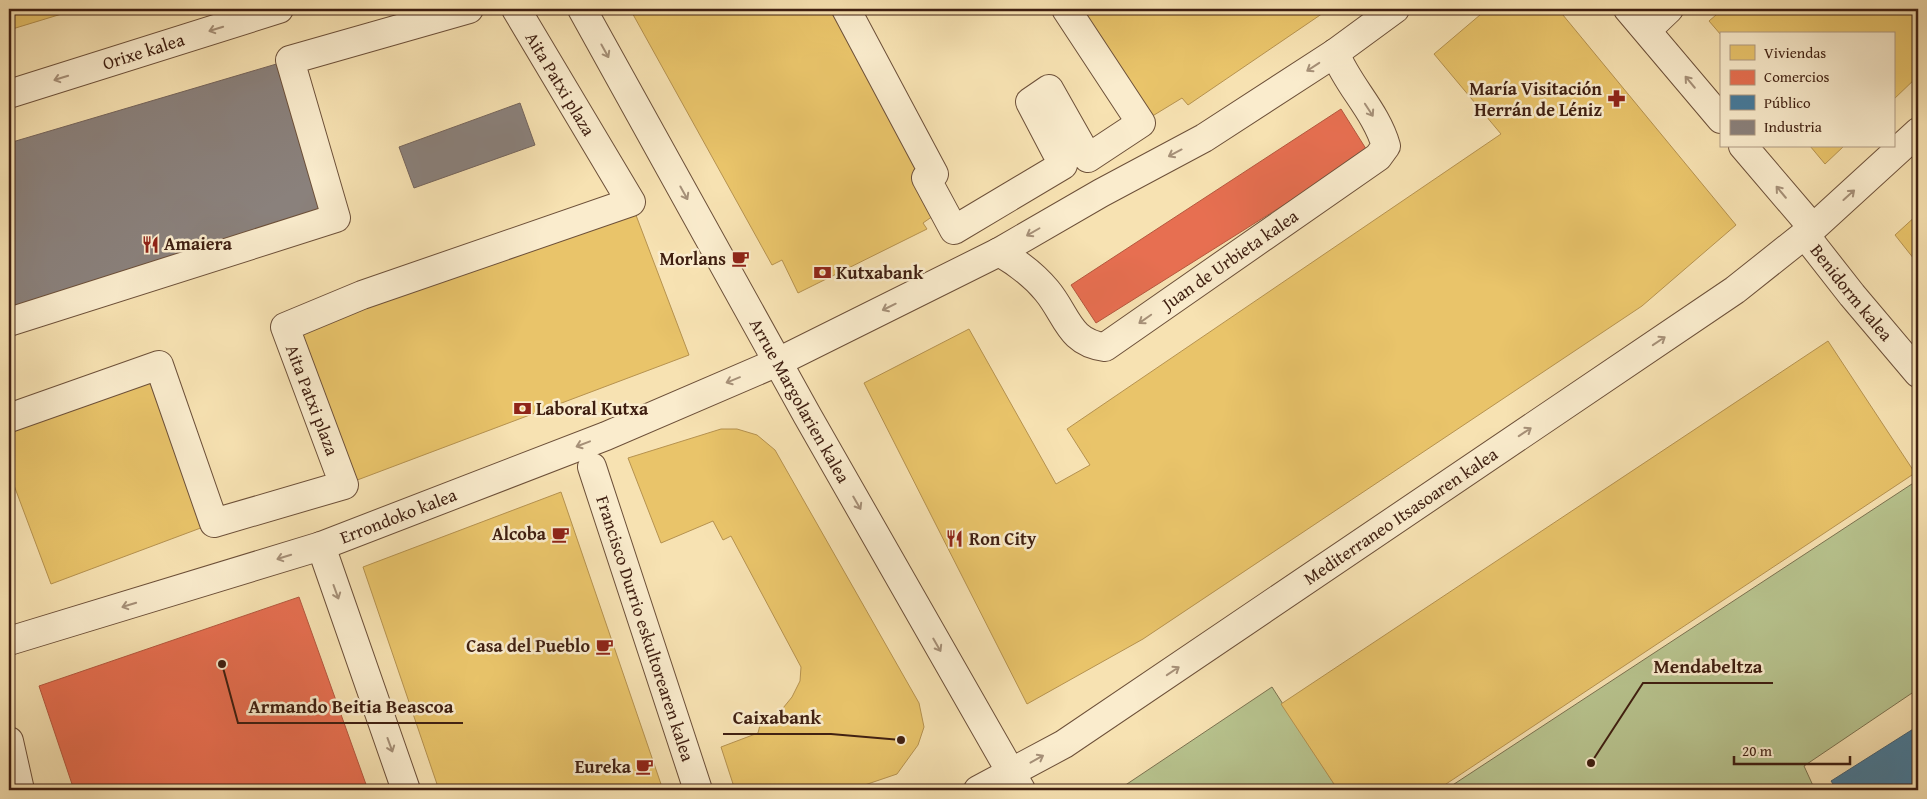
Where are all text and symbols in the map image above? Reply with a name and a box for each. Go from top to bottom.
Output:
street label: Orixe kalea [99,25,188,77]
one-way arrow [209,25,225,34]
street label: Aita Patxi plaza [519,27,602,141]
legend [1720,32,1894,148]
text: Viviendas [1764,42,1826,63]
one-way arrow [601,44,611,58]
one-way arrow [1306,63,1320,73]
text: Comercios [1764,66,1830,87]
one-way arrow [54,74,70,83]
place label: María Visitación Herrán de Léniz [1469,75,1602,123]
one-way arrow [1684,75,1695,88]
pharmacy icon: María Visitación Herrán de Léniz [1606,89,1626,109]
text: Público [1764,92,1811,113]
one-way arrow [1364,102,1374,116]
text: Industria [1764,116,1822,137]
one-way arrow [1168,149,1183,159]
one-way arrow [1775,185,1786,198]
one-way arrow [680,186,690,200]
one-way arrow [1843,189,1856,201]
street label: Juan de Urbieta kalea [1155,202,1304,318]
one-way arrow [1026,228,1041,238]
place label: Amaiera [164,230,233,257]
restaurant icon: Amaiera [140,234,160,254]
street label: Benidorm kalea [1804,238,1900,347]
place label: Morlans [659,245,726,272]
cafe icon: Morlans [730,249,750,269]
place label: Kutxabank [836,259,924,286]
bank icon: Kutxabank [812,263,832,283]
one-way arrow [881,302,896,312]
street label: Arrue Margolarien kalea [743,313,857,488]
one-way arrow [1139,314,1153,324]
one-way arrow [1652,336,1666,346]
street label: Aita Patxi plaza [279,340,346,460]
one-way arrow [726,376,741,386]
place label: Laboral Kutxa [536,395,649,422]
bank icon: Laboral Kutxa [512,399,532,419]
one-way arrow [1517,427,1531,437]
street label: Mediterraneo Itsasoaren kalea [1298,440,1503,591]
one-way arrow [576,441,591,450]
street label: Errondoko kalea [336,481,461,551]
street label: Francisco Durrio eskultorearen kalea [589,492,702,765]
one-way arrow [853,496,863,510]
place label: Alcoba [492,520,547,547]
cafe icon: Alcoba [550,524,570,544]
place label: Ron City [969,525,1037,552]
restaurant icon: Ron City [945,529,965,549]
one-way arrow [276,553,292,563]
one-way arrow [332,584,341,600]
one-way arrow [121,601,137,611]
place label: Casa del Pueblo [466,632,590,659]
cafe icon: Casa del Pueblo [594,636,614,656]
one-way arrow [933,637,943,651]
callout: Mendabeltza [1643,649,1773,683]
text: Mendabeltza [1653,652,1763,680]
one-way arrow [1165,665,1179,675]
callout: Armando Beitia Beascoa [238,689,463,723]
text: Armando Beitia Beascoa [249,692,454,720]
callout: Caixabank [723,700,831,734]
text: Caixabank [733,703,821,731]
scale bar [1734,734,1851,766]
one-way arrow [386,737,395,753]
text: 20 m [1742,740,1773,761]
place label: Eureka [575,753,632,780]
one-way arrow [1029,754,1044,764]
cafe icon: Eureka [635,757,655,777]

